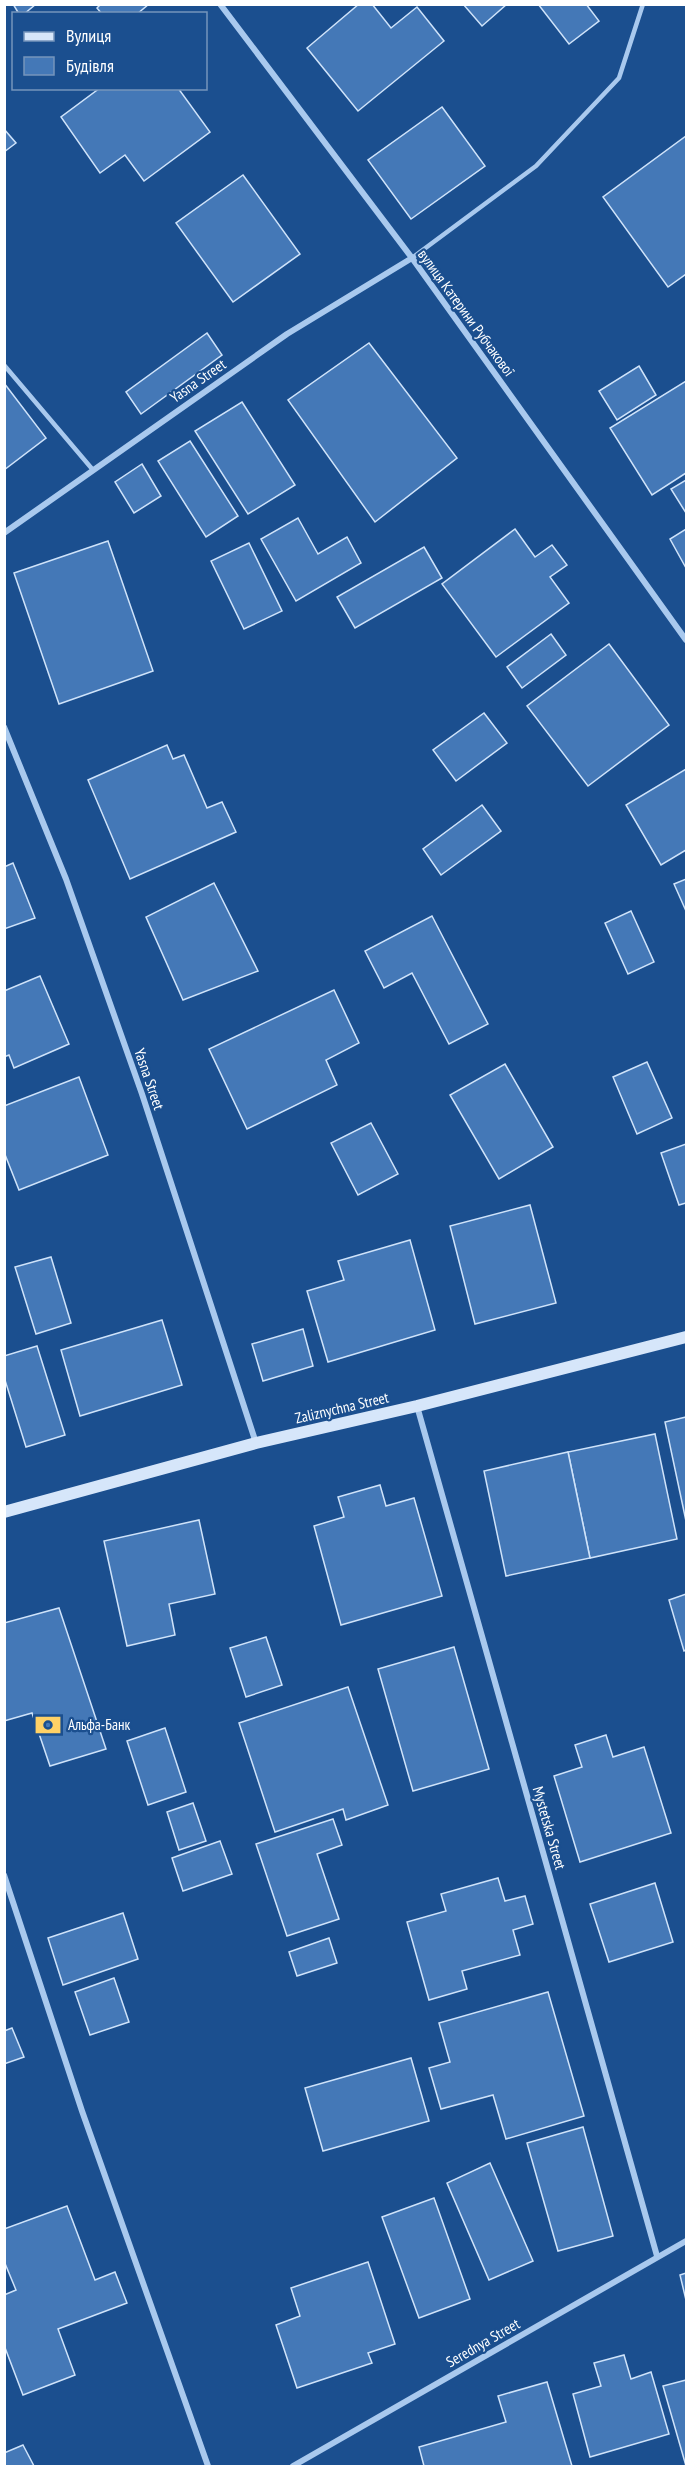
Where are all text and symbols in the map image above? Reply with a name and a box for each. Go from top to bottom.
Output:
legend [12,12,207,90]
text: Вулиця [66,24,111,47]
text: Будівля [66,54,114,77]
street label: вулиця Катерини Рубчакової [414,245,519,380]
street label: Yasna Street [166,354,229,407]
street label: Yasna Street [130,1046,169,1112]
street label: Zaliznychna Street [293,1388,391,1428]
bank icon: Альфа-Банк [33,1710,63,1740]
place label: Альфа-Банк [68,1715,130,1734]
street label: Mystetska Street [529,1784,570,1872]
street label: Serednya Street [443,2314,523,2371]

